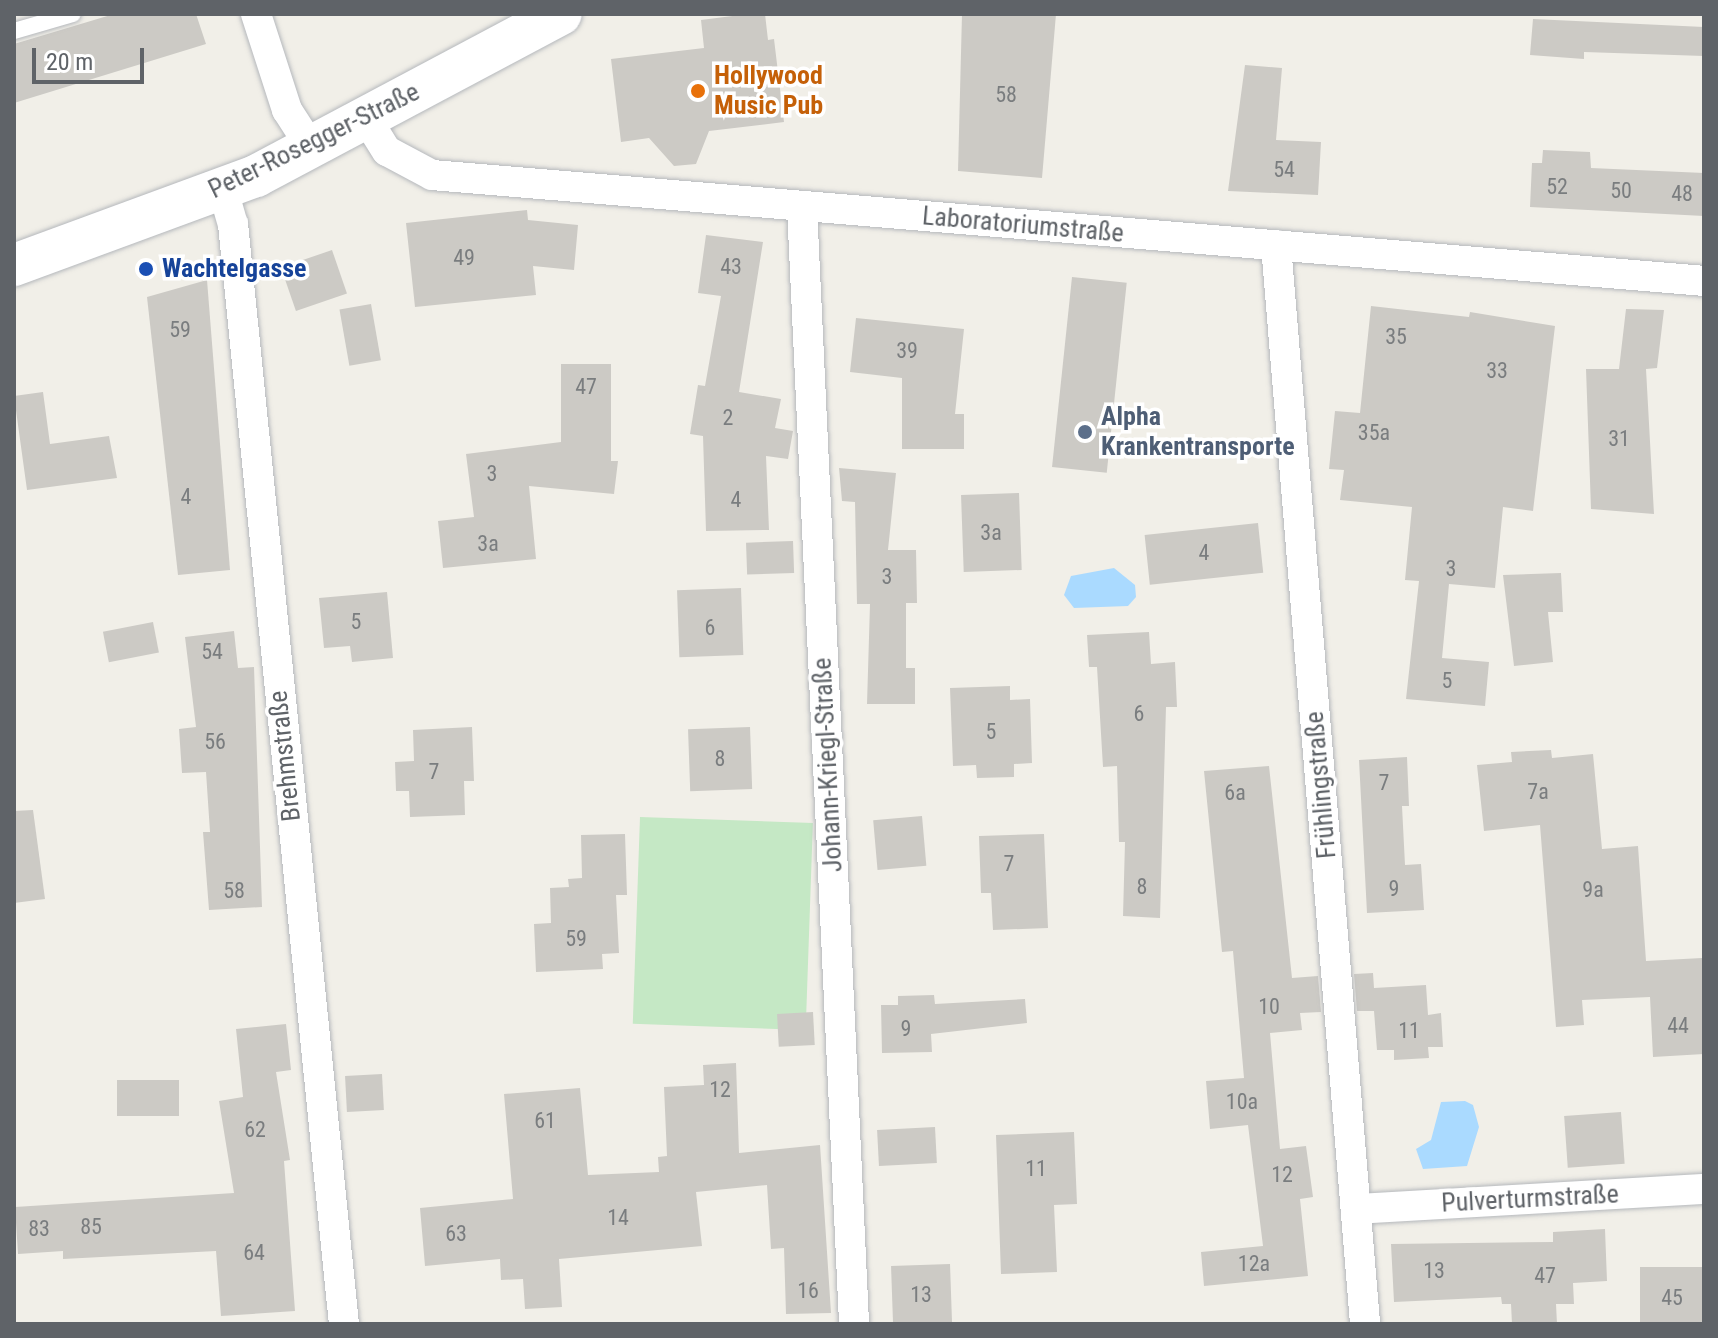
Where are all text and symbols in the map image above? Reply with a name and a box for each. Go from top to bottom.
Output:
scale bar [36,32,148,82]
text: 20 m [46,48,93,76]
place label: Hollywood Music Pub [714,60,823,122]
street label: Peter-Rosegger-Straße [204,76,424,206]
marker: Hollywood Music Pub [689,82,707,100]
house number: 58 [995,82,1017,108]
house number: 54 [1273,157,1295,183]
house number: 52 [1546,174,1568,200]
house number: 50 [1610,178,1632,204]
house number: 48 [1671,181,1693,207]
street label: Laboratoriumstraße [921,201,1125,249]
house number: 49 [453,245,475,271]
place label: Wachtelgasse [162,253,306,285]
house number: 43 [720,254,742,280]
marker: Wachtelgasse [137,260,155,278]
house number: 59 [169,317,191,343]
house number: 35 [1385,324,1407,350]
house number: 39 [896,338,918,364]
house number: 33 [1486,358,1508,384]
house number: 47 [575,374,597,400]
place label: Alpha Krankentransporte [1101,401,1295,462]
house number: 2 [723,405,733,431]
house number: 35a [1358,420,1390,446]
marker: Alpha Krankentransporte [1076,423,1094,441]
house number: 31 [1608,426,1630,452]
house number: 3 [487,461,497,487]
house number: 4 [181,484,191,510]
house number: 4 [731,487,741,513]
house number: 3a [980,520,1002,546]
house number: 3a [477,531,499,557]
house number: 4 [1199,540,1209,566]
house number: 3 [1446,556,1456,582]
house number: 3 [882,564,892,590]
house number: 5 [351,609,361,635]
house number: 6 [705,615,715,641]
house number: 54 [201,639,223,665]
street label: Johann-Kriegl-Straße [807,657,849,873]
house number: 5 [1442,668,1452,694]
street label: Brehmstraße [263,689,307,823]
house number: 6 [1134,701,1144,727]
street label: Frühlingstraße [1299,710,1343,860]
house number: 5 [986,719,996,745]
house number: 56 [204,729,226,755]
house number: 8 [715,746,725,772]
house number: 7 [429,759,439,785]
house number: 7 [1379,770,1389,796]
house number: 7a [1527,779,1549,805]
house number: 6a [1224,780,1246,806]
house number: 7 [1004,851,1014,877]
house number: 8 [1137,874,1147,900]
house number: 9 [1389,876,1399,902]
house number: 9a [1582,877,1604,903]
house number: 58 [223,878,245,904]
house number: 59 [565,926,587,952]
house number: 10 [1258,994,1280,1020]
house number: 44 [1667,1013,1689,1039]
house number: 9 [901,1016,911,1042]
house number: 11 [1398,1018,1420,1044]
house number: 12 [709,1077,731,1103]
house number: 10a [1226,1089,1258,1115]
house number: 61 [534,1108,556,1134]
house number: 62 [244,1117,266,1143]
house number: 11 [1025,1156,1047,1182]
house number: 12 [1271,1162,1293,1188]
street label: Pulverturmstraße [1441,1179,1619,1219]
house number: 14 [607,1205,629,1231]
house number: 85 [80,1214,102,1240]
house number: 83 [28,1216,50,1242]
house number: 63 [445,1221,467,1247]
house number: 64 [243,1240,265,1266]
house number: 12a [1238,1251,1270,1277]
house number: 13 [1423,1258,1445,1284]
house number: 47 [1534,1263,1556,1289]
house number: 16 [797,1278,819,1304]
house number: 13 [910,1282,932,1308]
house number: 45 [1661,1285,1683,1311]

